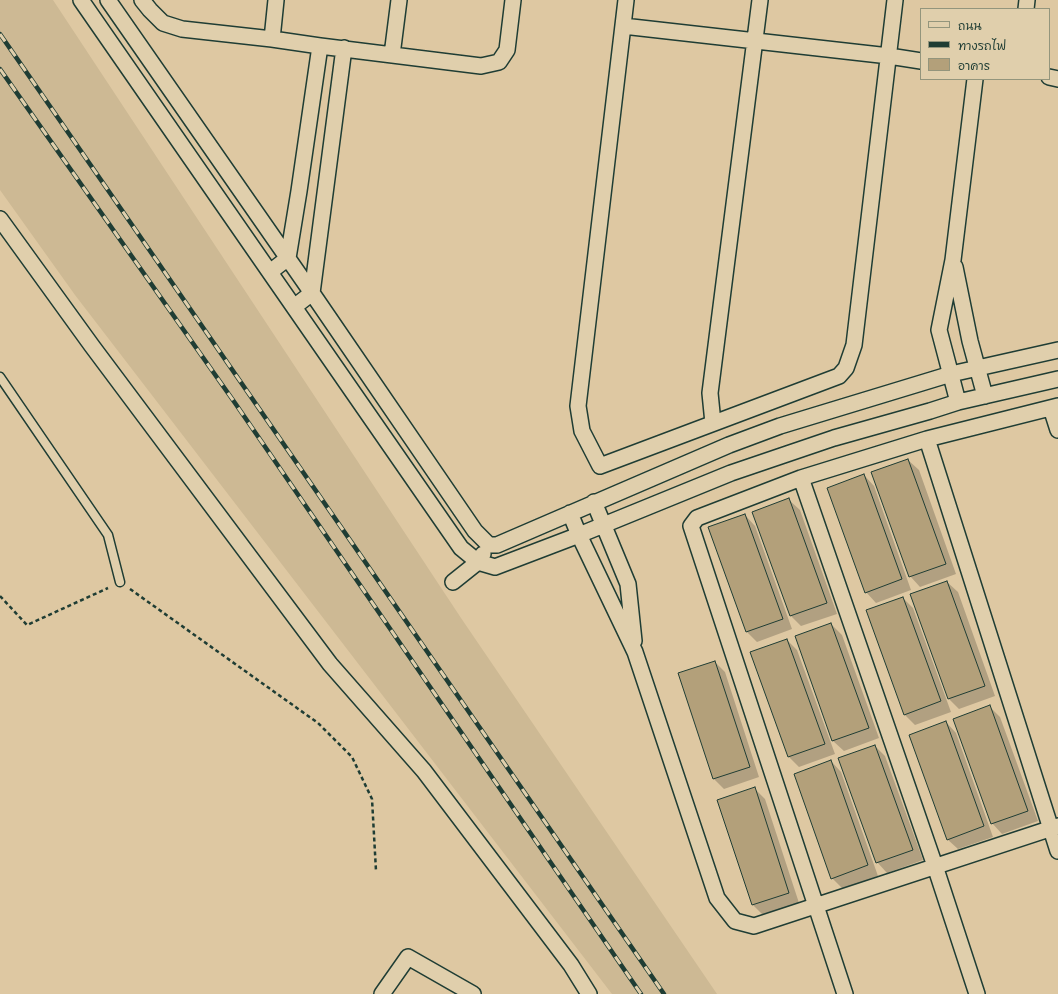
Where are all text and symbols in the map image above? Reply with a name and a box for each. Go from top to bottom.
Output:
legend [920,8,1050,80]
text: ถนน [958,19,982,35]
text: ทางรถไฟ [958,39,1006,55]
text: อาคาร [958,59,990,75]

